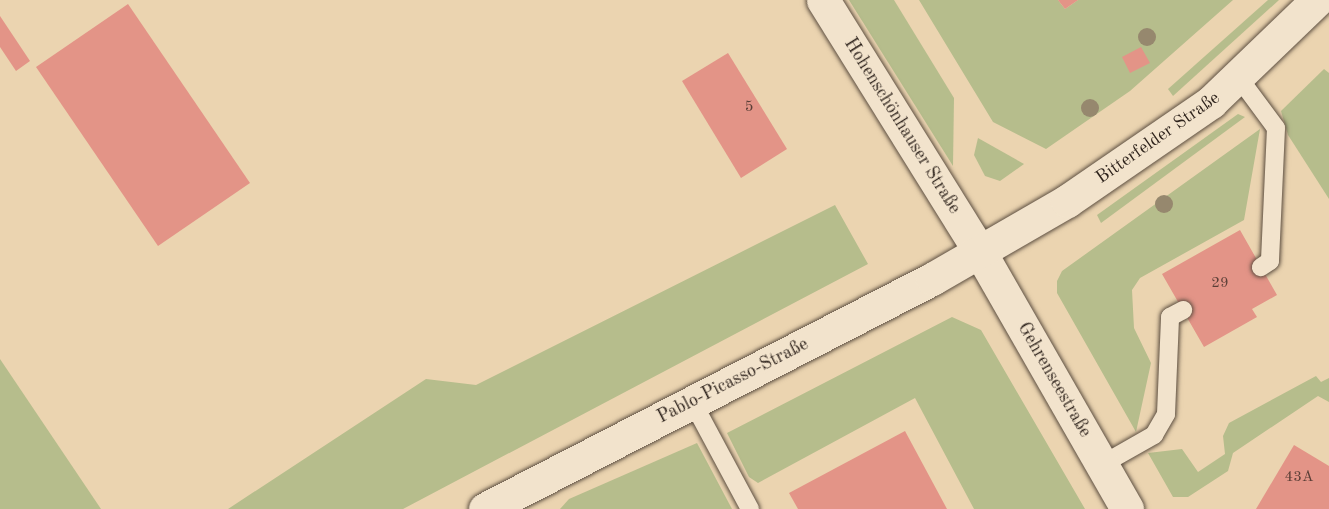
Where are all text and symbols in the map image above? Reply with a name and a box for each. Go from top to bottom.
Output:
street label: Hohenschönhauser Straße [839,34,965,218]
street label: Bitterfelder Straße [1092,87,1224,189]
house number: 5 [745,99,753,117]
house number: 29 [1211,275,1229,293]
street label: Gehrenseestraße [1012,319,1096,441]
street label: Pablo-Picasso-Straße [654,334,812,428]
house number: 43A [1285,469,1313,487]

